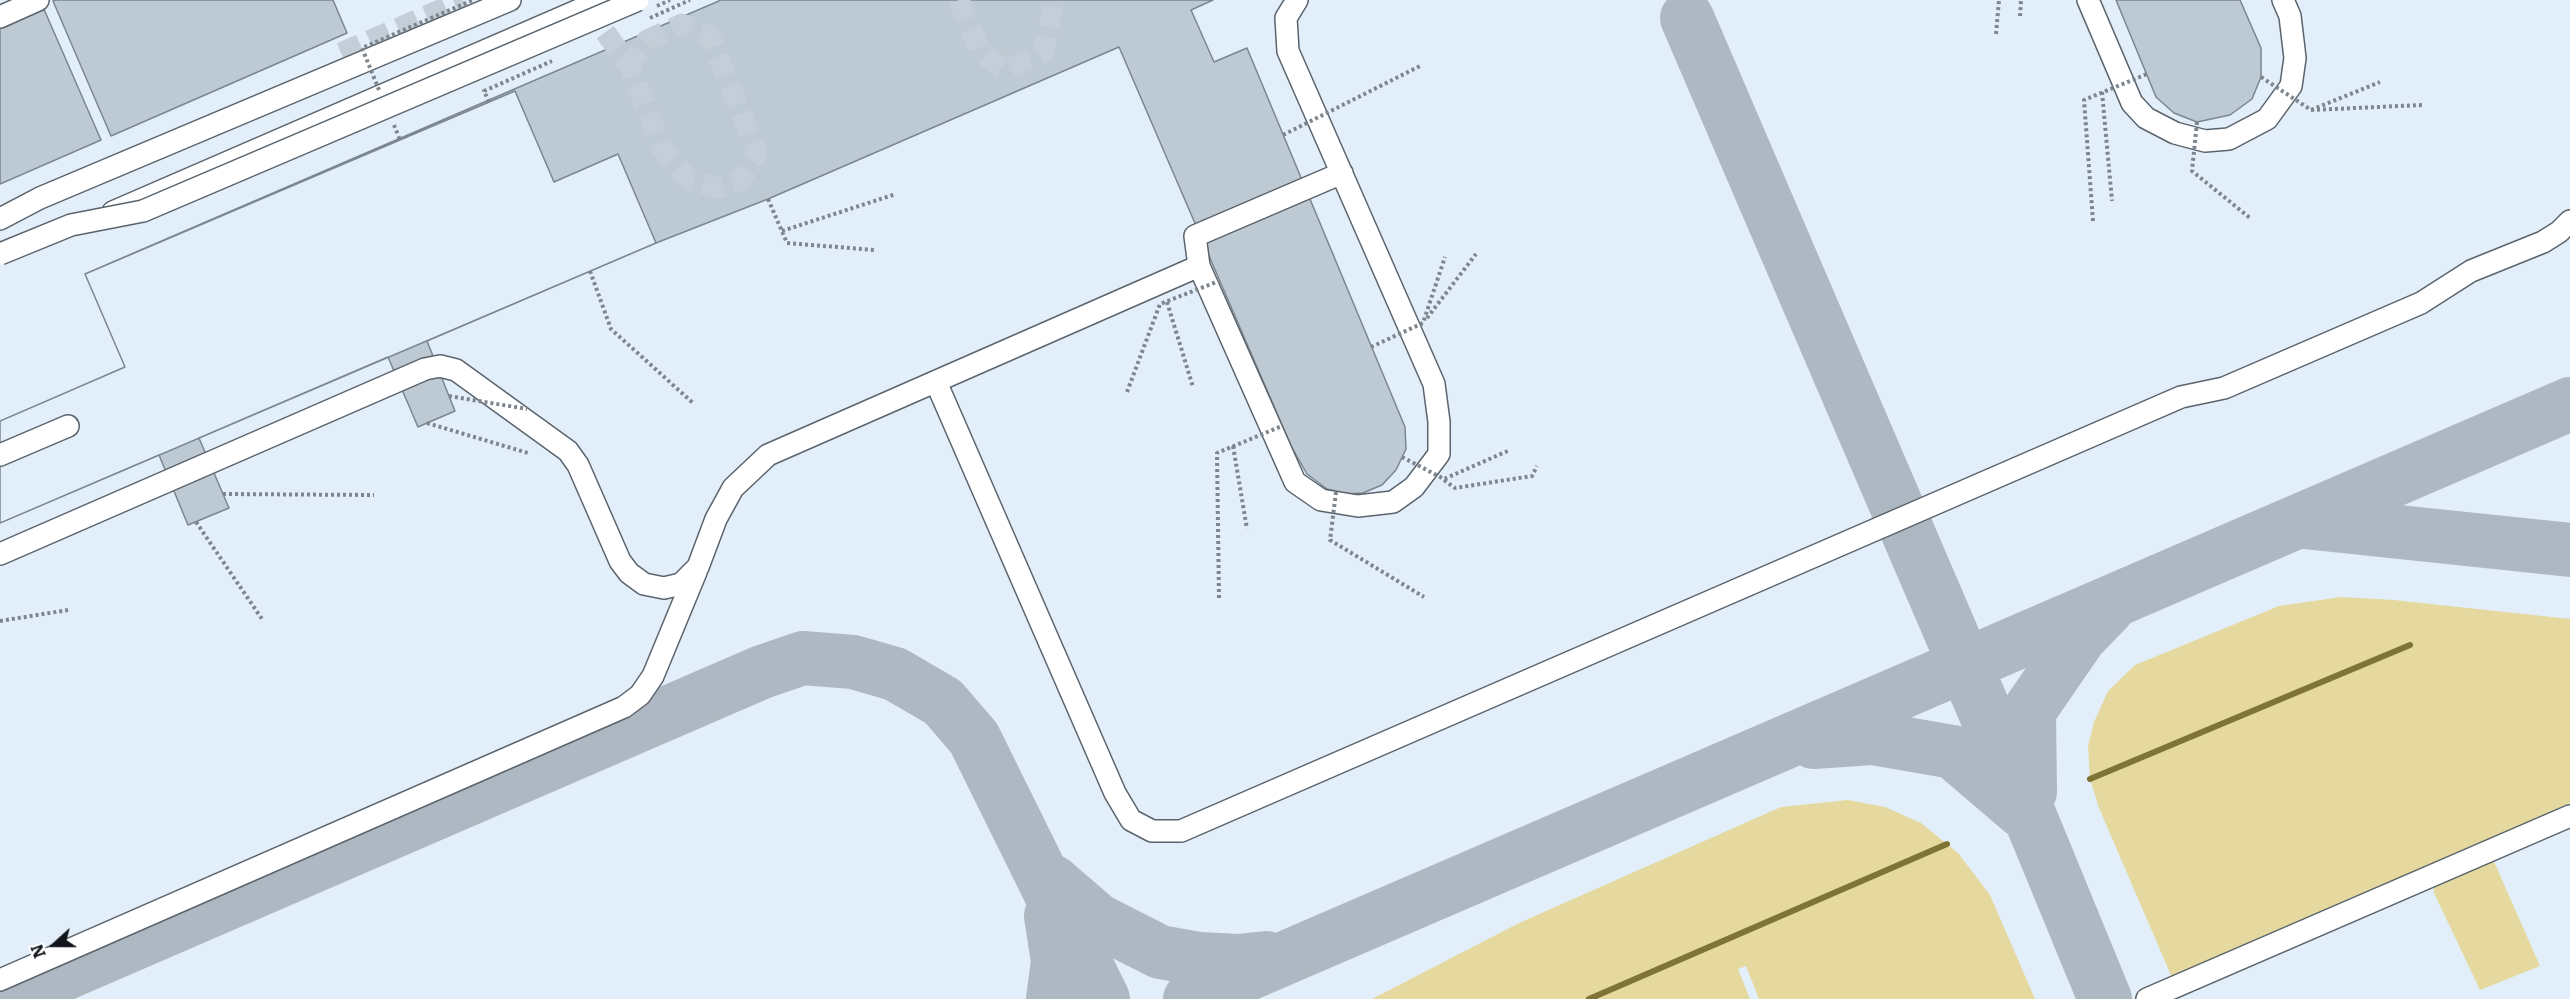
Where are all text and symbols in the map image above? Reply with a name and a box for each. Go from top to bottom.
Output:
north arrow [24,915,84,975]
text: N [24,941,51,962]

